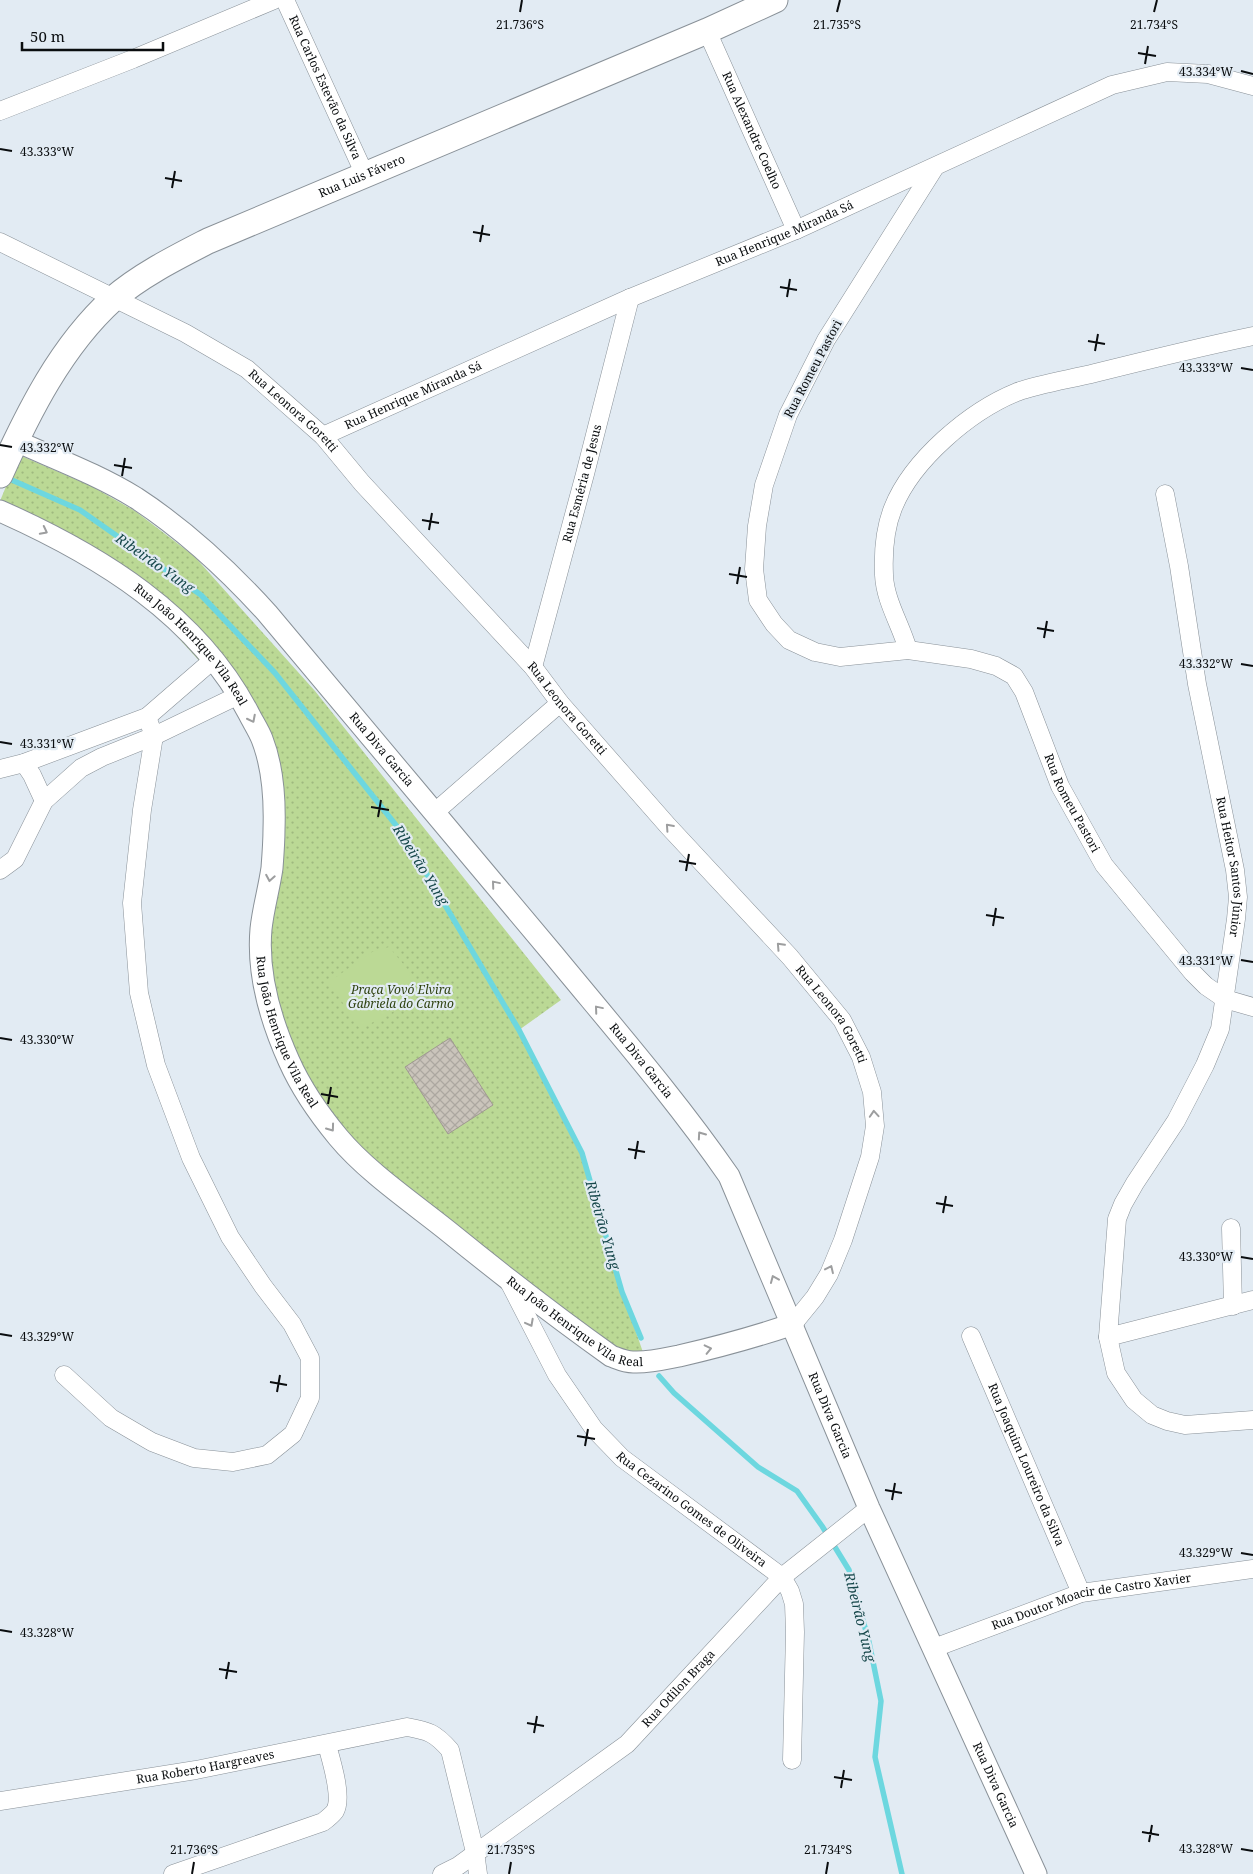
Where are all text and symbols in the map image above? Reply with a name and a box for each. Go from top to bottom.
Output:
street label: Rua Carlos Estevão da Silva [285,12,366,162]
text: 21.736°S [496,16,544,33]
text: 21.735°S [813,16,861,33]
text: 21.734°S [1130,16,1178,33]
scale bar [22,20,164,52]
text: 50 m [30,26,65,46]
text: 43.334°W [1179,63,1233,80]
street label: Rua Alexandre Coelho [718,69,786,192]
text: 43.333°W [20,143,74,160]
street label: Rua Luis Fávero [316,150,407,202]
street label: Rua Henrique Miranda Sá [713,196,856,270]
street label: Rua Romeu Pastori [780,317,846,421]
street label: Rua Henrique Miranda Sá [342,357,485,433]
text: 43.333°W [1179,359,1233,376]
street label: Rua Leonora Goretti [245,365,342,456]
street label: Rua Esméria de Jesus [558,422,605,544]
text: 43.332°W [20,439,74,456]
one-way arrow [39,525,48,535]
water label: Ribeirão Yung [111,528,199,597]
street label: Rua João Henrique Vila Real [131,579,252,709]
text: 43.332°W [1179,655,1233,672]
street label: Rua Leonora Goretti [524,658,611,758]
street label: Rua Diva Garcia [346,709,418,790]
one-way arrow [246,714,256,723]
text: 43.331°W [20,735,74,752]
street label: Rua Romeu Pastori [1040,751,1104,855]
street label: Rua Heitor Santos Júnior [1212,795,1247,939]
water label: Ribeirão Yung [388,820,454,910]
one-way arrow [666,823,675,832]
one-way arrow [266,873,276,882]
one-way arrow [492,881,500,890]
one-way arrow [777,943,786,952]
text: 43.331°W [1179,952,1233,969]
street label: Rua João Henrique Vila Real [253,955,322,1111]
street label: Rua Leonora Goretti [792,961,871,1065]
park label: Praça Vovó Elvira Gabriela do Carmo [348,981,454,1012]
one-way arrow [595,1005,604,1014]
street label: Rua Diva Garcia [606,1019,677,1102]
text: 43.330°W [20,1031,74,1048]
one-way arrow [869,1110,880,1118]
one-way arrow [325,1122,334,1132]
one-way arrow [698,1131,707,1141]
water label: Ribeirão Yung [581,1177,626,1273]
text: 43.330°W [1179,1248,1233,1265]
one-way arrow [824,1265,835,1274]
street label: Rua João Henrique Vila Real [503,1272,644,1370]
one-way arrow [770,1275,780,1284]
one-way arrow [524,1318,534,1327]
text: 43.329°W [20,1328,74,1345]
one-way arrow [704,1344,713,1355]
street label: Rua Diva Garcia [805,1369,856,1461]
street label: Rua Joaquim Loureiro da Silva [984,1381,1069,1549]
street label: Rua Cezarino Gomes de Oliveira [612,1448,771,1571]
text: 43.329°W [1179,1544,1233,1561]
water label: Ribeirão Yung [840,1569,881,1665]
street label: Rua Doutor Moacir de Castro Xavier [989,1569,1192,1634]
text: 43.328°W [20,1624,74,1641]
street label: Rua Odilon Braga [638,1645,719,1731]
street label: Rua Diva Garcia [969,1739,1023,1831]
street label: Rua Roberto Hargreaves [135,1745,276,1787]
text: 43.328°W [1179,1840,1233,1857]
text: 21.736°S [170,1841,218,1858]
text: 21.735°S [487,1841,535,1858]
text: 21.734°S [804,1841,852,1858]

